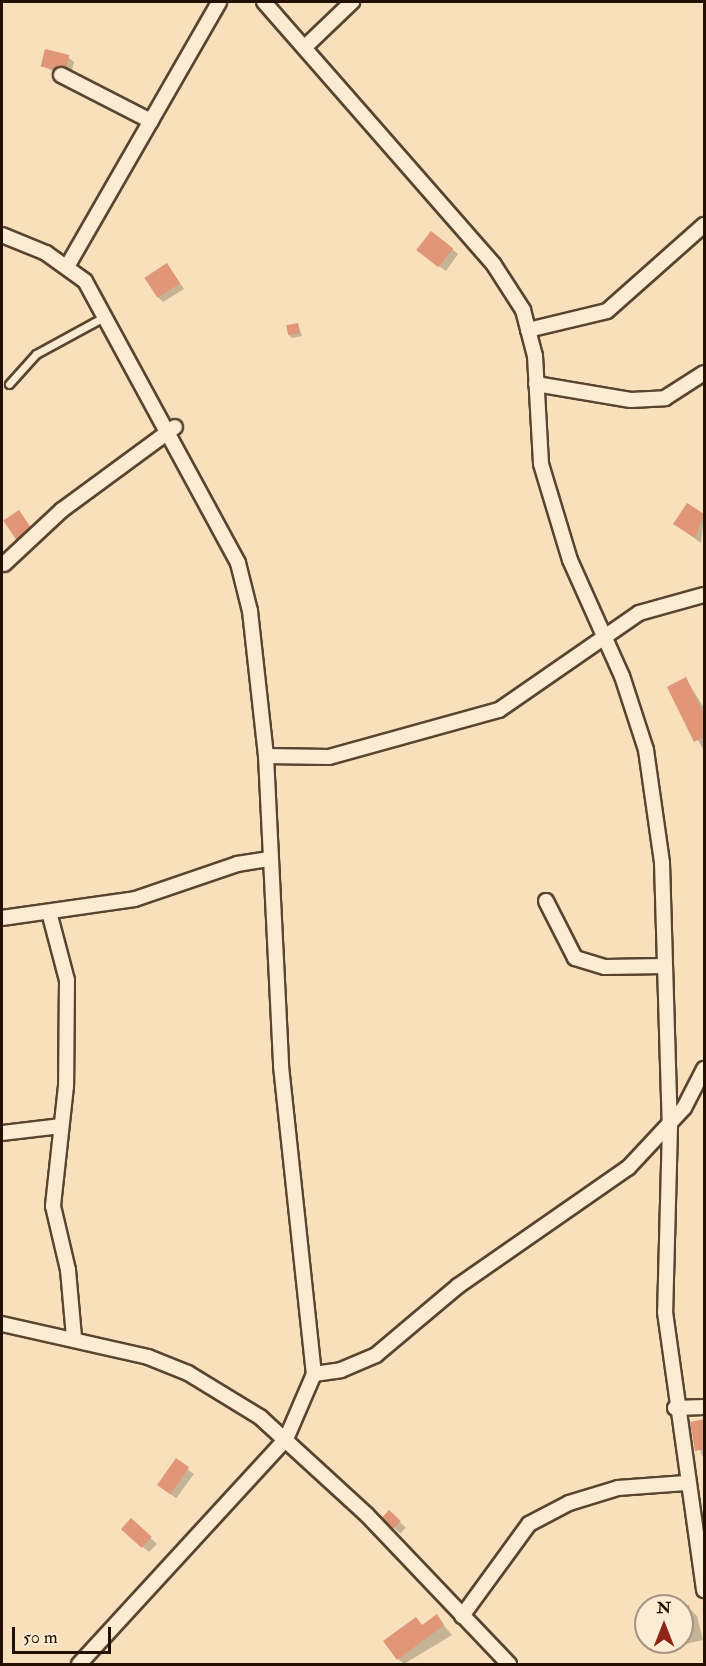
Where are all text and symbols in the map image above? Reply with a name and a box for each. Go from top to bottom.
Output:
north arrow [634,1594,694,1654]
text: N [657,1598,671,1618]
scale bar [15,1615,114,1653]
text: 50 m [23,1626,58,1649]

